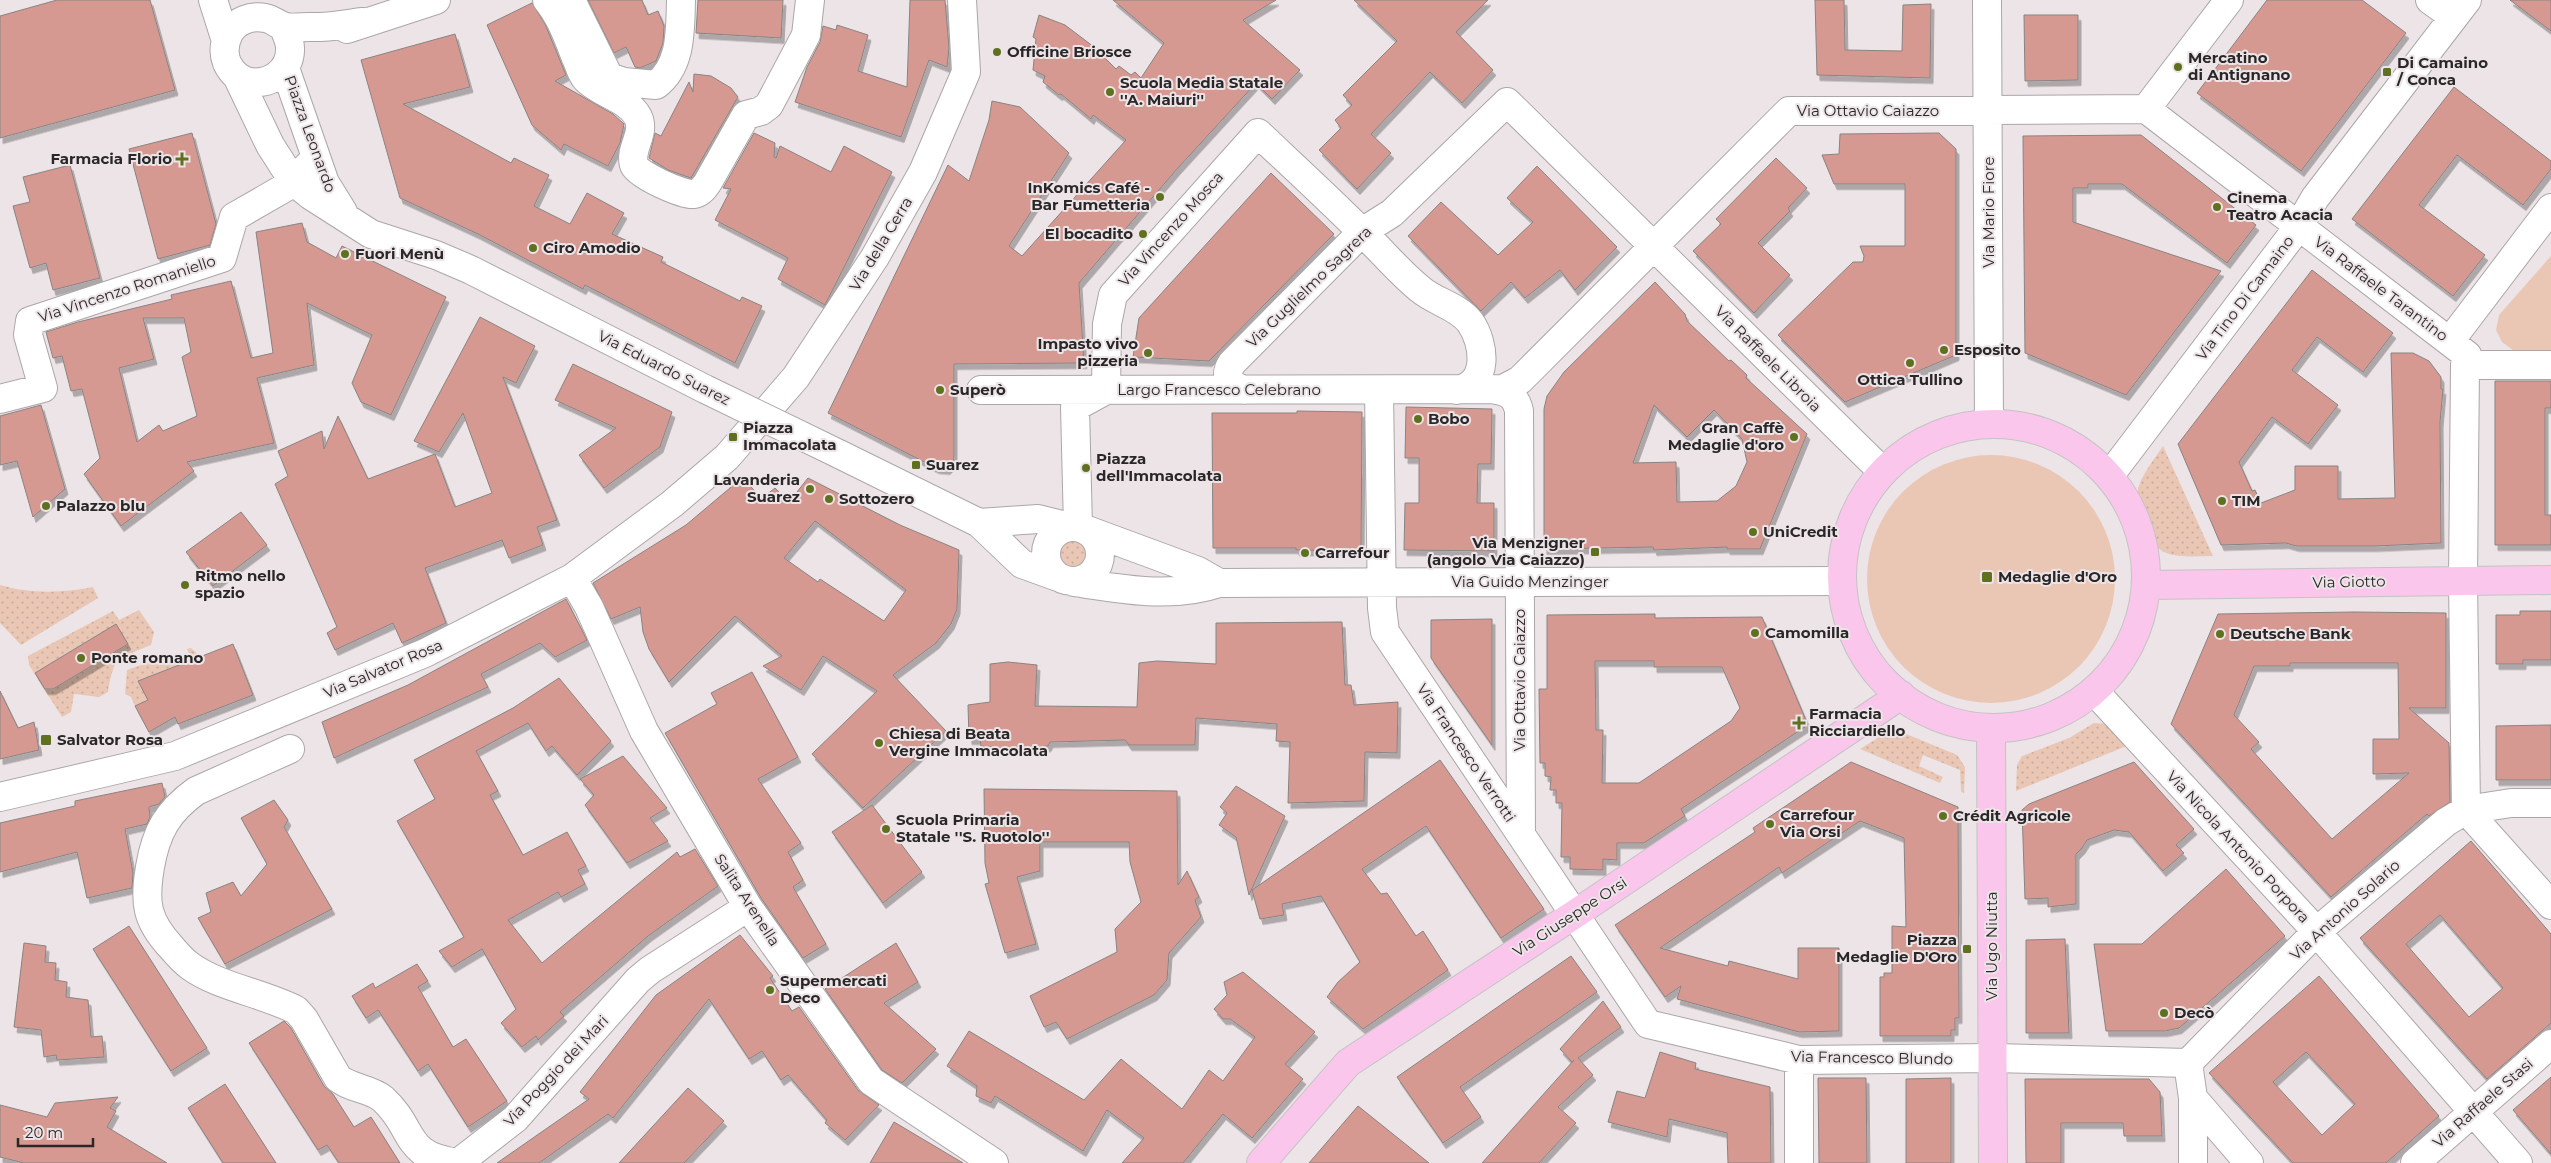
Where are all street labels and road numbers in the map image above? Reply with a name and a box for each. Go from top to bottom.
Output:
street label: Piazza Leonardo [280,73,340,195]
street label: Via Ottavio Caiazzo [1797,101,1939,120]
street label: Via Mario Fiore [1979,156,1998,268]
street label: Via Vincenzo Mosca [1114,167,1227,290]
street label: Via della Cerra [845,193,916,294]
street label: Via Guglielmo Sagrera [1242,222,1375,351]
street label: Via Tino Di Camaino [2192,232,2298,364]
street label: Via Raffaele Tarantino [2311,232,2452,345]
street label: Via Vincenzo Romaniello [36,251,218,326]
street label: Via Raffaele Libroia [1711,301,1826,416]
street label: Via Eduardo Suarez [595,326,734,409]
street label: Largo Francesco Celebrano [1117,380,1321,399]
street label: Via Giotto [2312,571,2386,592]
street label: Via Guido Menzinger [1452,572,1608,591]
street label: Via Ottavio Caiazzo [1510,609,1529,751]
street label: Via Salvator Rosa [320,635,445,702]
street label: Via Francesco Verrotti [1413,680,1520,826]
street label: Via Nicola Antonio Porpora [2163,767,2314,927]
street label: Salita Arenella [710,850,784,950]
street label: Via Antonio Solario [2286,855,2404,964]
street label: Via Giuseppe Orsi [1509,873,1630,961]
street label: Via Ugo Niutta [1982,891,2001,1001]
street label: Via Poggio dei Mari [499,1011,612,1130]
street label: Via Francesco Blundo [1791,1047,1953,1068]
street label: Via Raffaele Stasi [2429,1054,2537,1151]

